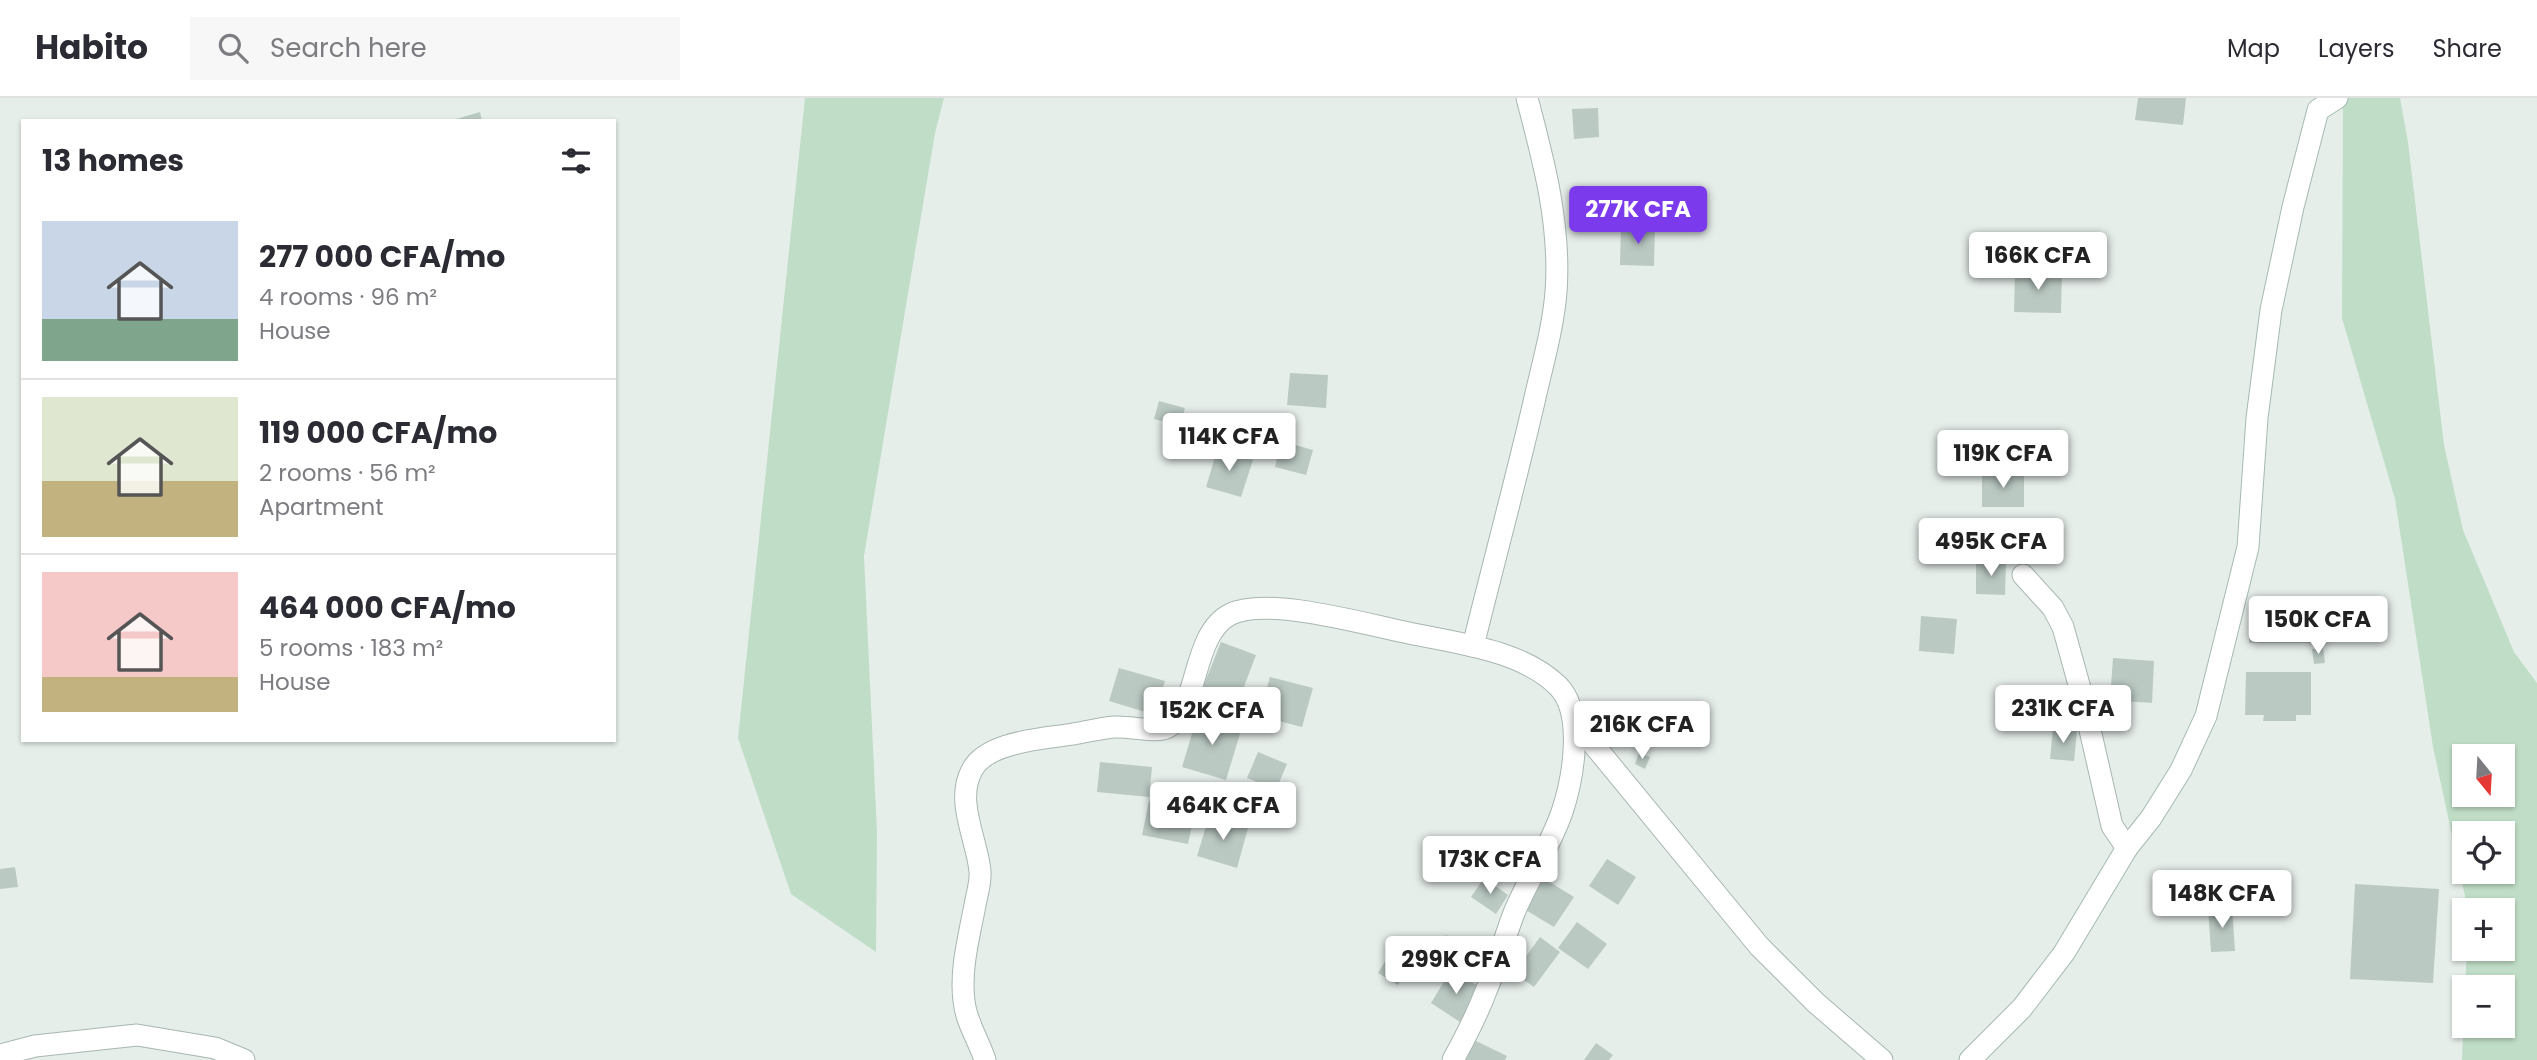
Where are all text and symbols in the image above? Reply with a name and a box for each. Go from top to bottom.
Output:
search box [190,17,680,80]
text: Habito [35,24,148,71]
icon: search [214,29,252,67]
text: Search here [270,30,427,66]
text: Map [2227,32,2280,65]
text: Layers [2318,32,2394,65]
text: Share [2432,32,2502,65]
text: 13 homes [42,139,184,182]
icon: filters [557,142,595,180]
pin: 277K CFA [1566,186,1710,246]
text: 277K CFA [1585,193,1691,225]
pin: 166K CFA [1966,232,2110,292]
text: 277 000 CFA/mo [259,235,505,278]
text: 166K CFA [1985,239,2091,271]
icon: home [98,249,182,333]
text: 4 rooms · 96 m² [259,281,437,313]
text: House [259,315,331,347]
text: 119 000 CFA/mo [259,411,497,454]
pin: 114K CFA [1157,414,1301,473]
text: 114K CFA [1179,420,1279,452]
icon: home [98,425,182,509]
pin: 119K CFA [1931,430,2075,490]
text: 119K CFA [1953,437,2053,469]
text: 2 rooms · 56 m² [259,457,436,489]
text: Apartment [259,491,384,523]
pin: 495K CFA [1919,518,2063,578]
text: 495K CFA [1935,525,2047,557]
text: 464 000 CFA/mo [259,586,516,629]
pin: 150K CFA [2246,596,2390,656]
icon: home [98,600,182,684]
text: 150K CFA [2265,603,2371,635]
text: 5 rooms · 183 m² [259,632,443,664]
text: House [259,666,331,698]
pin: 231K CFA [1991,686,2135,745]
pin: 152K CFA [1140,688,1284,747]
text: 231K CFA [2011,692,2115,724]
text: 152K CFA [1160,694,1264,726]
pin: 216K CFA [1570,702,1714,761]
text: 216K CFA [1590,708,1694,740]
north arrow [2452,744,2515,807]
map controls [2452,744,2515,1038]
pin: 464K CFA [1151,782,1295,842]
text: 464K CFA [1166,789,1280,821]
button: locate [2452,821,2515,884]
pin: 173K CFA [1418,836,1562,896]
text: 173K CFA [1439,843,1541,875]
pin: 148K CFA [2150,870,2294,930]
text: 148K CFA [2168,877,2276,909]
button: + [2452,898,2515,961]
pin: 299K CFA [1384,936,1528,996]
text: 299K CFA [1401,943,1511,975]
button: − [2452,975,2515,1038]

